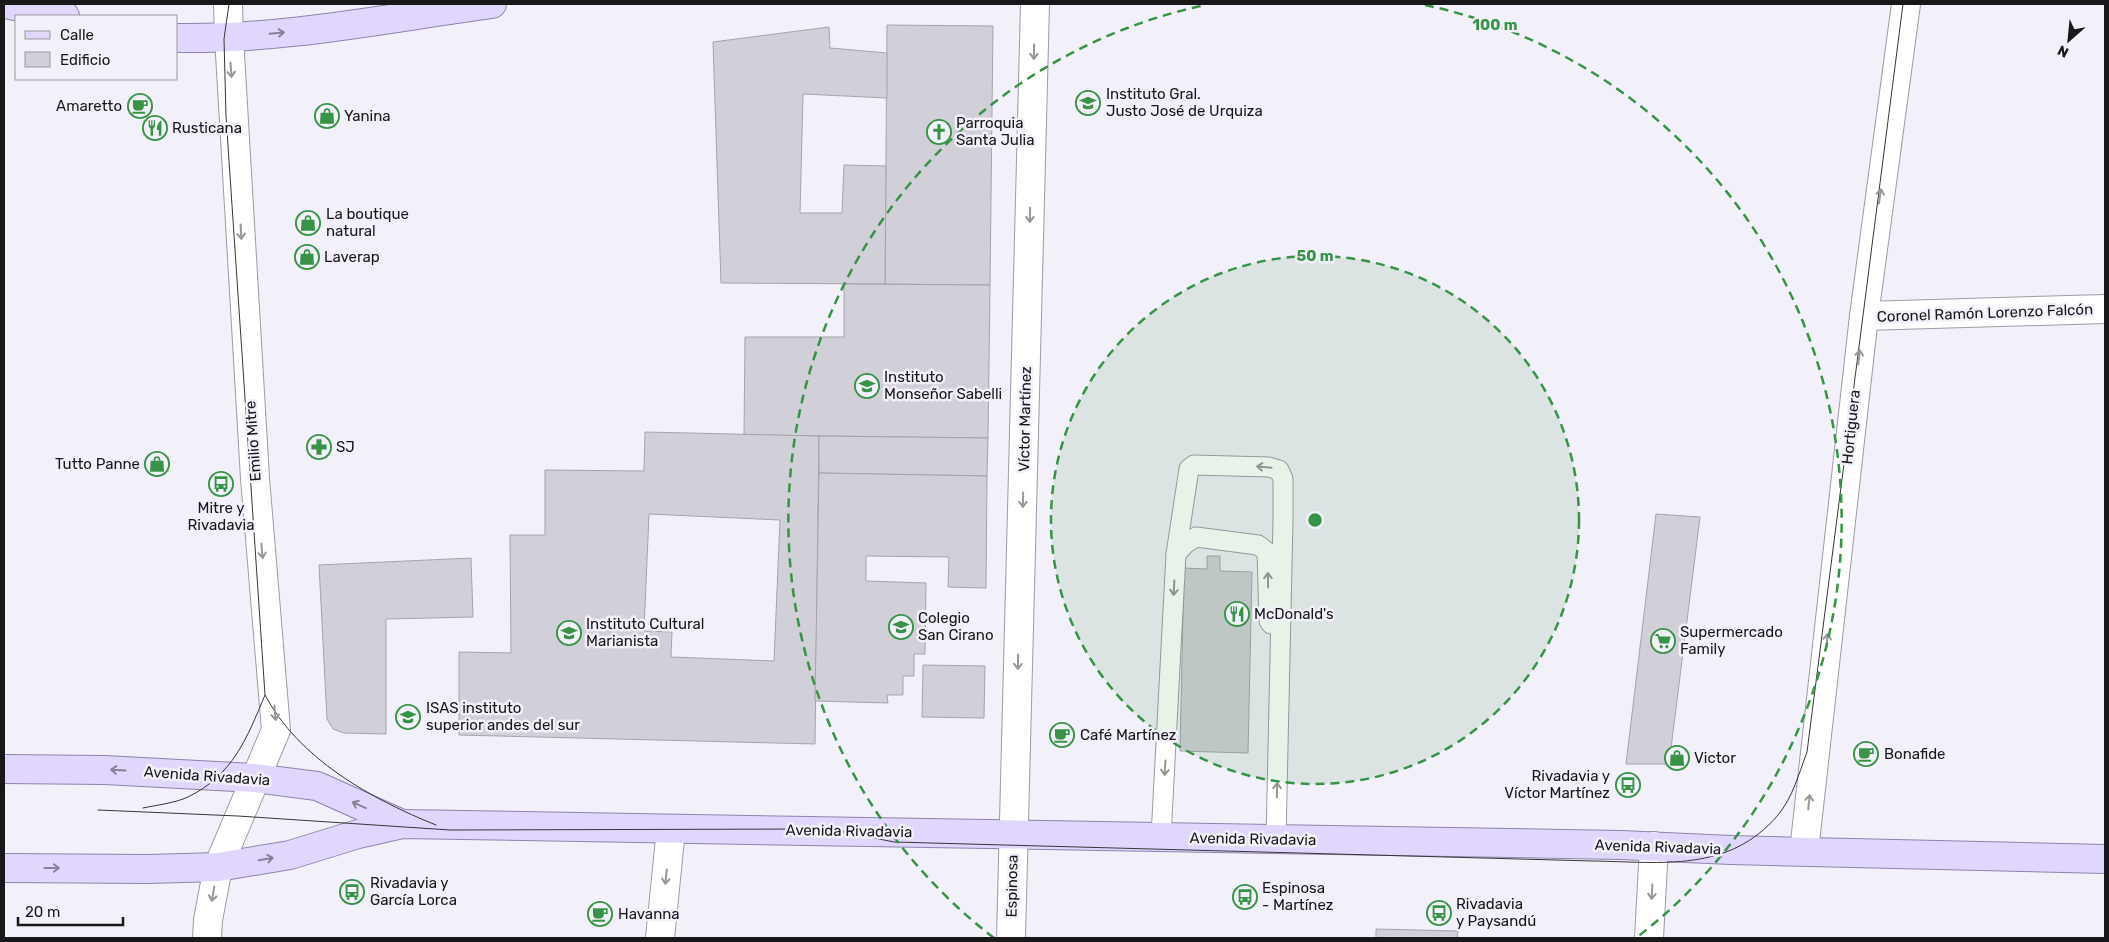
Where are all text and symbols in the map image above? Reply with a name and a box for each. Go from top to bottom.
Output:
legend [15,15,178,80]
north arrow [2044,15,2094,65]
text: 100 m [1473,16,1517,34]
text: Calle [60,26,94,44]
one-way arrow [269,28,285,37]
text: N [2055,41,2072,61]
one-way arrow [1029,44,1039,60]
text: Edificio [60,51,110,69]
one-way arrow [226,62,235,78]
place label: Instituto Gral. Justo José de Urquiza [1106,85,1263,120]
school or university icon: Instituto Gral. Justo José de Urquiza [1075,90,1101,116]
cafe icon: Amaretto [127,93,153,119]
place label: Amaretto [56,97,122,115]
shop icon: Yanina [314,103,340,129]
place label: Yanina [344,107,391,125]
place label: Parroquia Santa Julia [956,114,1034,149]
restaurant icon: Rusticana [142,115,168,141]
place label: Rusticana [172,119,242,137]
church icon: Parroquia Santa Julia [926,119,952,145]
one-way arrow [1875,189,1885,205]
place label: La boutique natural [326,205,409,240]
one-way arrow [1025,207,1034,223]
shop icon: La boutique natural [295,210,321,236]
one-way arrow [236,224,245,240]
shop icon: Laverap [294,244,320,270]
text: 50 m [1297,247,1333,265]
place label: Laverap [324,248,380,266]
street label: Coronel Ramón Lorenzo Falcón [1877,300,2093,326]
one-way arrow [1854,350,1864,366]
street label: Víctor Martínez [1015,366,1035,472]
place label: Instituto Monseñor Sabelli [884,368,1002,403]
school or university icon: Instituto Monseñor Sabelli [854,373,880,399]
street label: Hortiguera [1838,389,1864,465]
street label: Emilio Mitre [241,400,265,482]
pharmacy icon: SJ [306,434,332,460]
place label: SJ [336,438,355,456]
shop icon: Tutto Panne [144,451,170,477]
place label: Tutto Panne [55,455,140,473]
one-way arrow [1257,462,1273,472]
bus stop icon: Mitre y Rivadavia [208,471,234,497]
one-way arrow [1018,492,1027,508]
place label: Mitre y Rivadavia [187,499,255,534]
centre of rings [1306,511,1324,529]
one-way arrow [257,543,266,559]
one-way arrow [1263,572,1273,588]
one-way arrow [1170,580,1179,596]
restaurant icon: McDonald's [1224,601,1250,627]
place label: McDonald's [1254,605,1334,623]
place label: Colegio San Cirano [918,609,994,644]
school or university icon: Colegio San Cirano [888,614,914,640]
place label: Instituto Cultural Marianista [586,615,704,650]
school or university icon: Instituto Cultural Marianista [556,620,582,646]
place label: Supermercado Family [1680,623,1783,658]
supermarket icon: Supermercado Family [1650,628,1676,654]
one-way arrow [1822,633,1832,649]
one-way arrow [1014,654,1023,670]
place label: ISAS instituto superior andes del sur [426,699,580,734]
school or university icon: ISAS instituto superior andes del sur [395,704,421,730]
one-way arrow [270,705,280,721]
cafe icon: Café Martínez [1049,722,1075,748]
place label: Café Martínez [1080,726,1177,744]
cafe icon: Bonafide [1853,741,1879,767]
shop icon: Victor [1664,745,1690,771]
place label: Bonafide [1884,745,1946,763]
place label: Victor [1694,749,1736,767]
one-way arrow [1160,759,1169,775]
street label: Avenida Rivadavia [143,763,271,789]
one-way arrow [111,766,127,775]
place label: Rivadavia y Víctor Martínez [1504,767,1610,802]
bus stop icon: Rivadavia y Víctor Martínez [1615,772,1641,798]
one-way arrow [1273,783,1282,799]
one-way arrow [1804,794,1814,810]
one-way arrow [352,800,367,809]
street label: Avenida Rivadavia [786,821,912,841]
street label: Avenida Rivadavia [1190,829,1316,849]
street label: Avenida Rivadavia [1594,836,1722,858]
one-way arrow [258,853,274,863]
street label: Espinosa [1002,854,1022,918]
one-way arrow [44,863,60,873]
one-way arrow [661,869,671,885]
place label: Rivadavia y García Lorca [370,874,457,909]
bus stop icon: Rivadavia y García Lorca [339,879,365,905]
place label: Espinosa - Martínez [1262,879,1334,914]
bus stop icon: Espinosa - Martínez [1232,884,1258,910]
one-way arrow [1647,884,1656,900]
one-way arrow [208,885,217,901]
scale bar [18,894,122,926]
place label: Rivadavia y Paysandú [1456,895,1536,930]
bus stop icon: Rivadavia y Paysandú [1426,900,1452,926]
cafe icon: Havanna [587,901,613,927]
text: 20 m [25,903,60,921]
place label: Havanna [618,905,680,923]

